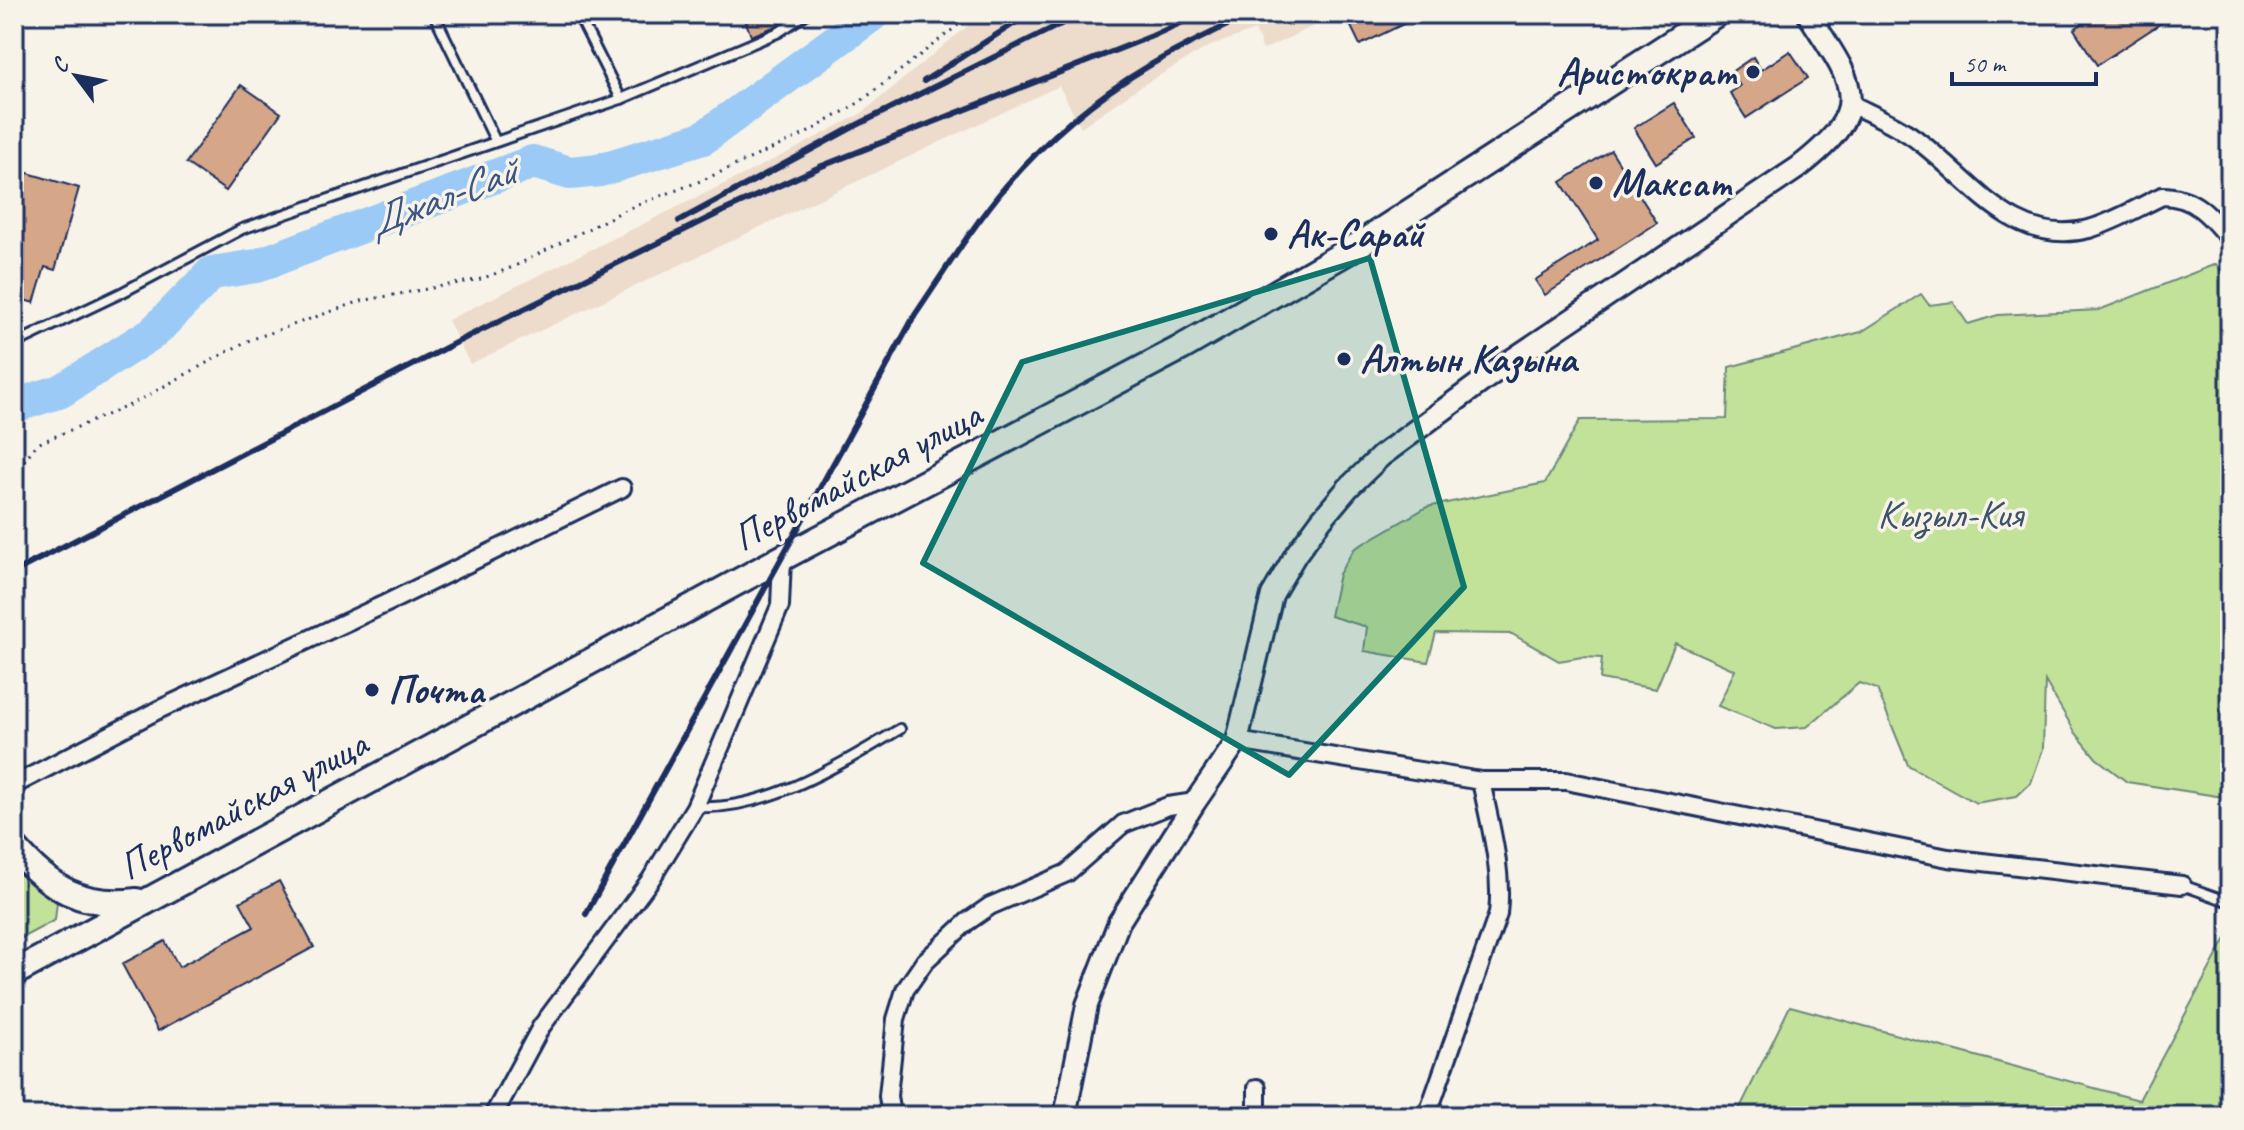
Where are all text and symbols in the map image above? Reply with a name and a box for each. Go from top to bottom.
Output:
north arrow [36,36,116,116]
scale bar [1952,36,2096,86]
place label: Аристократ [1557,47,1738,97]
text: 50 m [1964,49,2007,79]
text: С [45,51,76,78]
marker: Аристократ [1744,63,1762,81]
water label: Джал-Сай [360,142,530,250]
place label: Максат [1612,158,1733,208]
marker: Максат [1587,174,1605,192]
place label: Ак-Сарай [1287,209,1427,259]
marker: Ак-Сарай [1262,225,1280,243]
place label: Алтын Казына [1360,334,1579,384]
marker: Алтын Казына [1335,350,1353,368]
street label: Первомайская улица [724,388,992,562]
park label: Кызыл-Кия [1877,489,2025,539]
place label: Почта [388,665,487,715]
marker: Почта [363,681,381,699]
street label: Первомайская улица [110,717,378,891]

